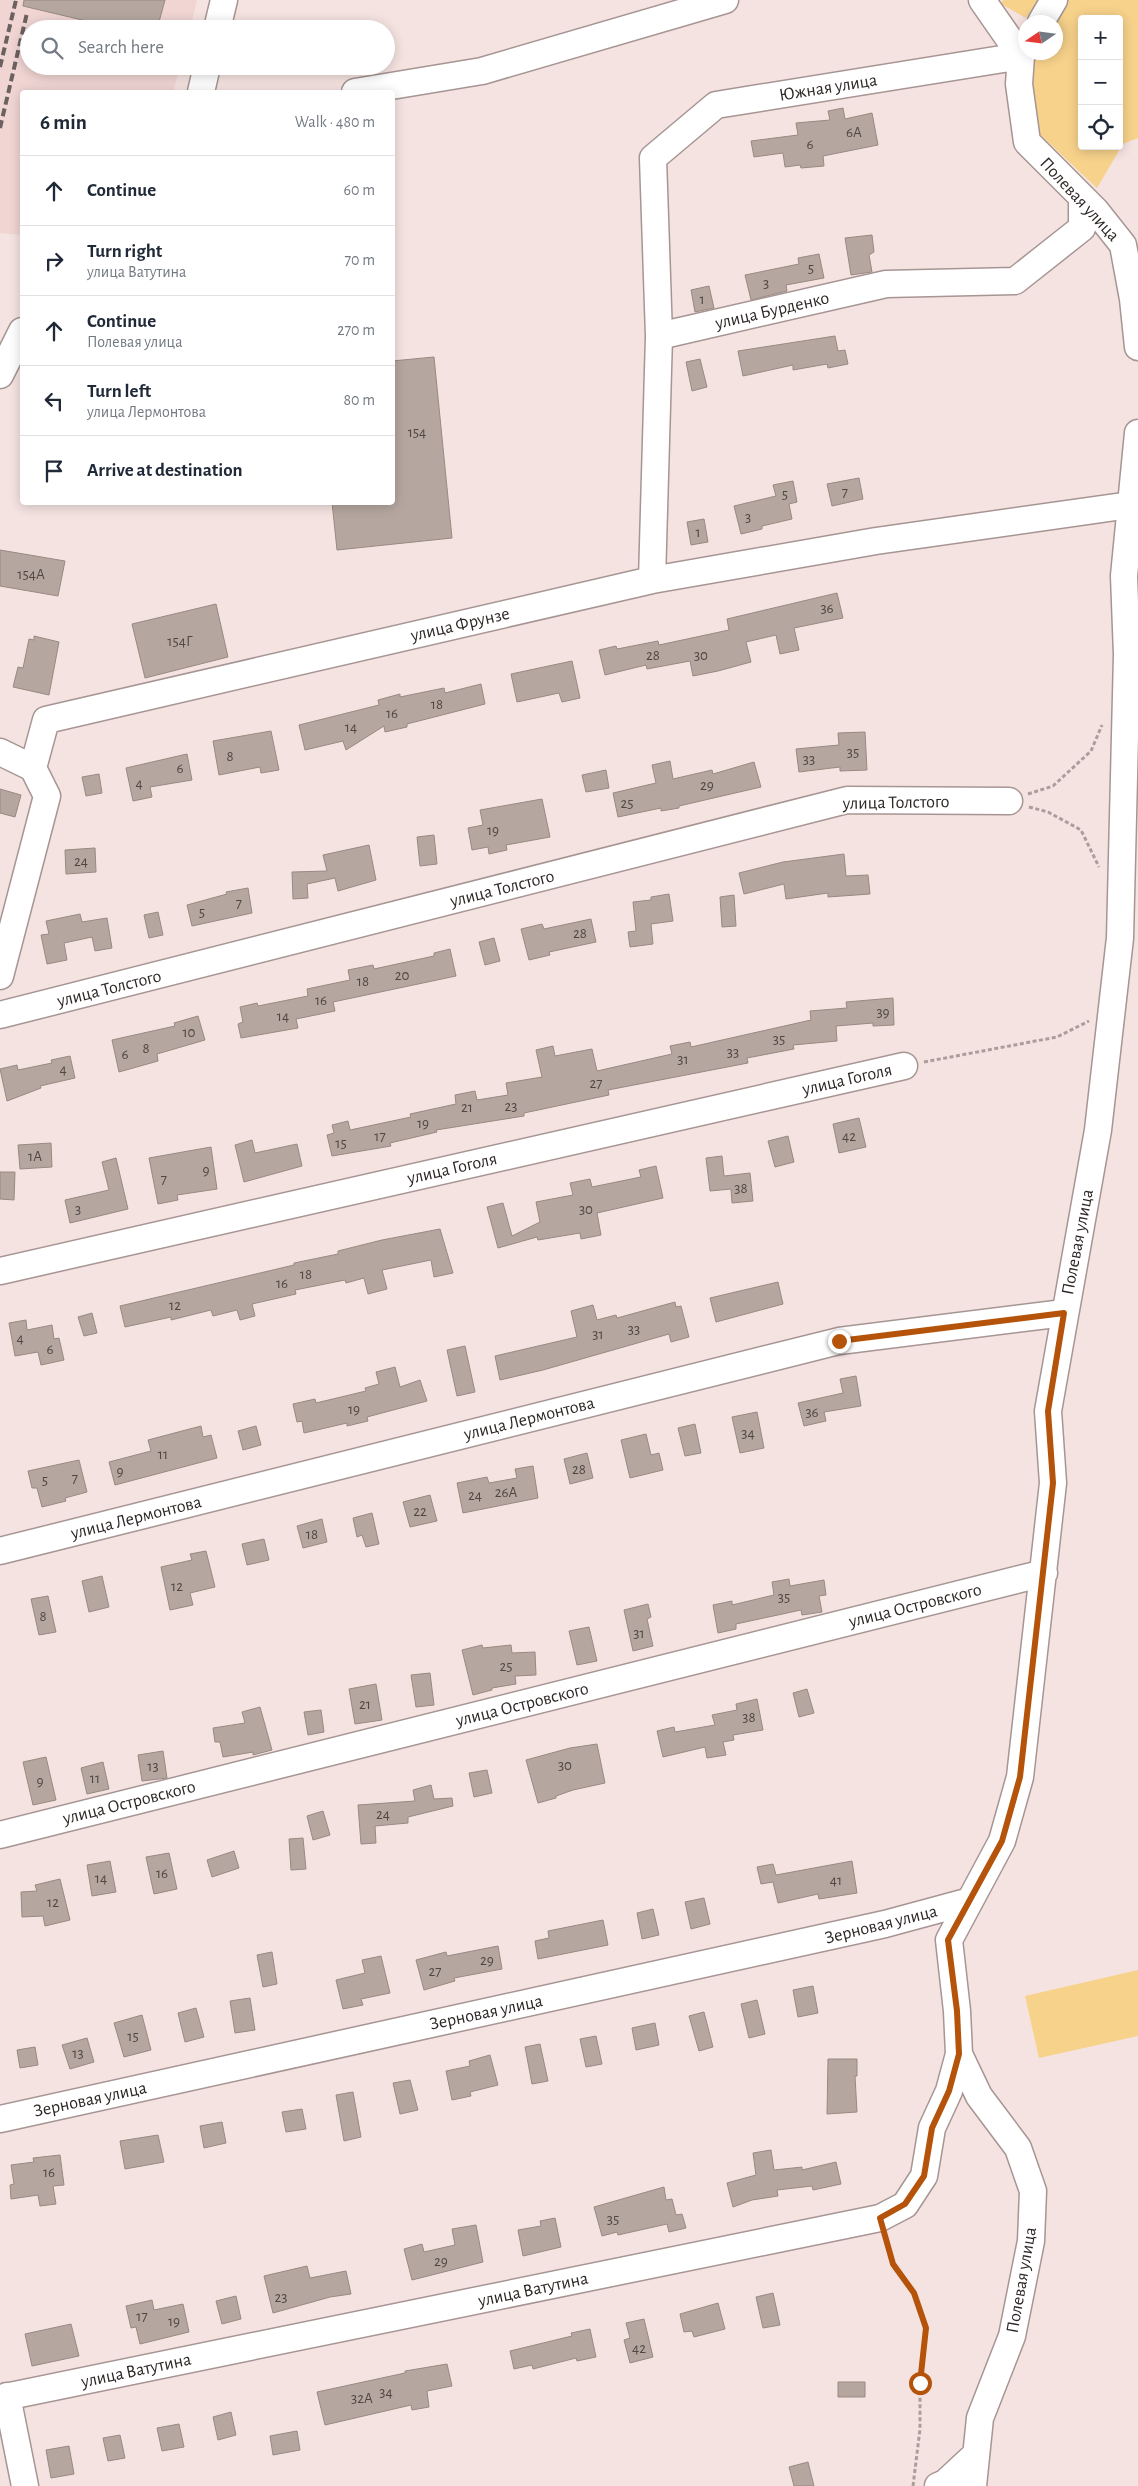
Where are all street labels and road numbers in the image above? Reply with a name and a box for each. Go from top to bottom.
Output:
street label: Южная улица [778,71,879,105]
street label: Полевая улица [1036,154,1122,245]
street label: улица Бурденко [713,289,831,333]
street label: улица Фрунзе [408,605,511,645]
street label: улица Толстого [842,793,950,813]
street label: улица Толстого [447,867,556,911]
street label: улица Толстого [54,967,163,1011]
street label: улица Гоголя [800,1061,894,1099]
street label: улица Гоголя [405,1150,499,1188]
street label: Полевая улица [1059,1188,1097,1297]
street label: улица Лермонтова [461,1394,596,1444]
street label: улица Лермонтова [68,1493,203,1543]
street label: улица Островского [846,1581,983,1631]
street label: улица Островского [453,1680,590,1730]
street label: улица Островского [60,1778,197,1828]
street label: Зерновая улица [823,1902,939,1948]
street label: Зерновая улица [428,1992,544,2034]
street label: Зерновая улица [32,2079,148,2121]
street label: Полевая улица [1004,2226,1040,2335]
street label: улица Ватутина [476,2270,590,2311]
street label: улица Ватутина [79,2351,193,2392]

